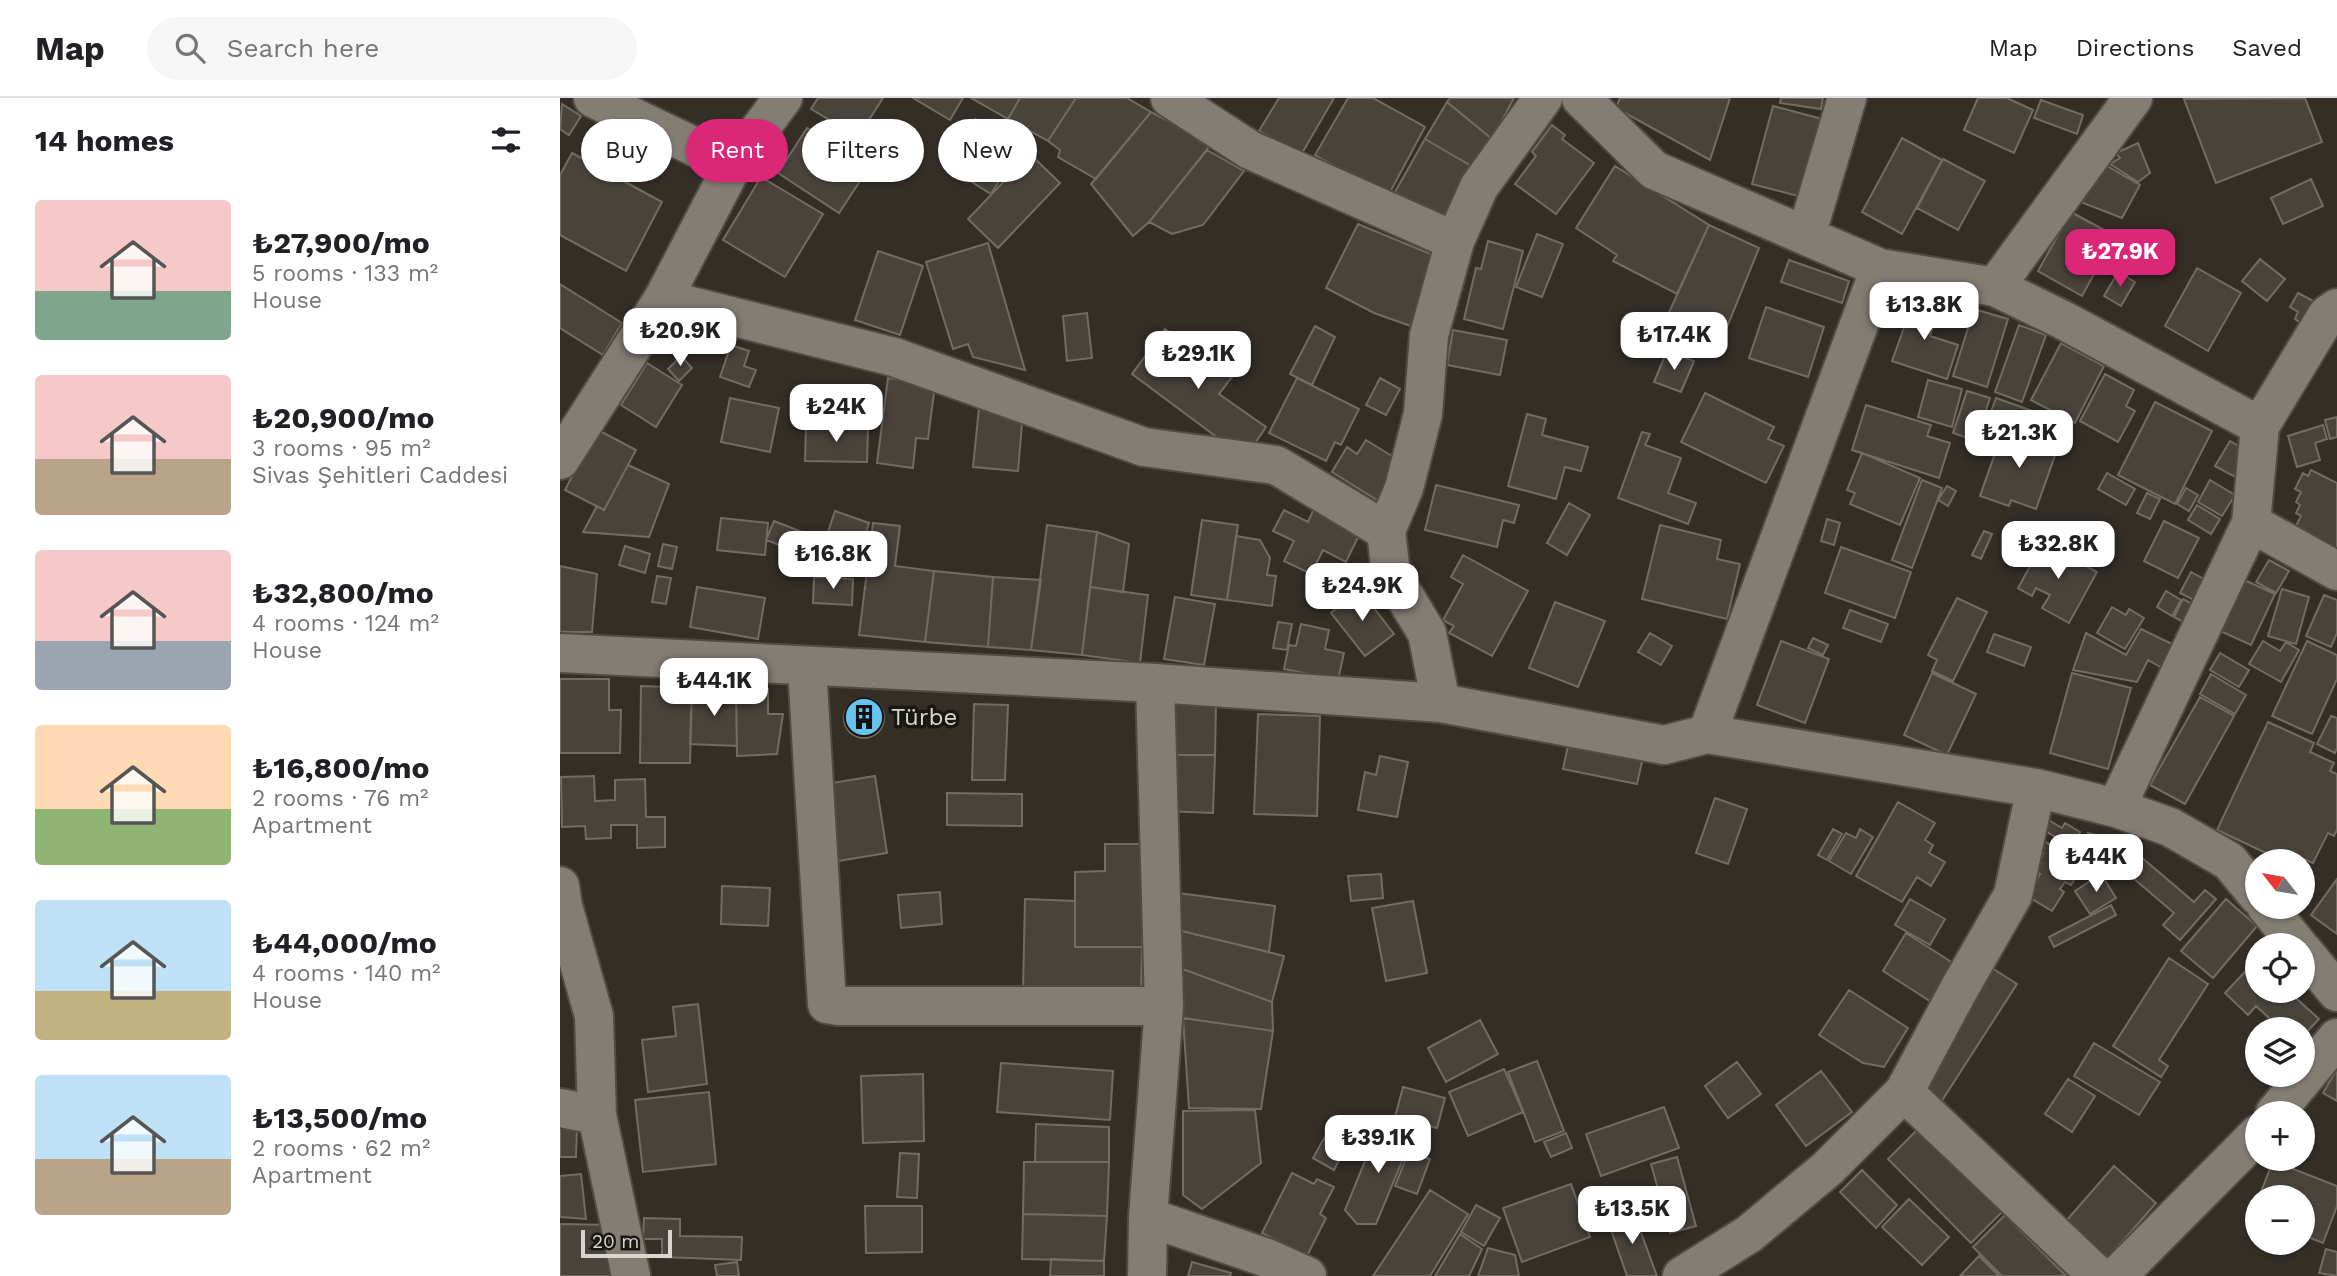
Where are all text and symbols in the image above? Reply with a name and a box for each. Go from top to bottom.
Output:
search box [147,17,637,80]
text: Map [35,29,105,68]
icon: search [171,29,209,67]
text: Search here [227,33,379,63]
text: Map [1989,34,2038,62]
text: Directions [2076,34,2194,62]
text: Saved [2232,34,2302,62]
chip: Buy [581,119,672,182]
chip: Rent [686,119,788,182]
chip: Filters [802,119,924,182]
chip: New [938,119,1037,182]
icon: filters [487,121,525,159]
text: 14 homes [35,123,174,158]
text: ₺27,900/mo [252,225,430,260]
icon: home [91,228,175,312]
pin: ₺27.9K [2063,230,2177,289]
text: ₺27.9K [2081,238,2159,265]
text: 5 rooms · 133 m² [252,260,438,287]
pin: ₺13.8K [1867,282,1981,342]
text: House [252,287,322,314]
text: ₺13.8K [1886,291,1962,318]
pin: ₺20.9K [623,308,737,368]
pin: ₺17.4K [1617,313,1731,372]
text: ₺20.9K [639,317,721,344]
text: ₺17.4K [1637,321,1711,348]
pin: ₺29.1K [1141,331,1255,391]
text: ₺29.1K [1161,340,1235,367]
pin: ₺24K [795,384,877,444]
text: ₺24K [806,393,866,420]
text: ₺20,900/mo [252,400,435,435]
icon: home [91,403,175,487]
pin: ₺21.3K [1962,410,2076,470]
text: ₺21.3K [1981,419,2057,446]
text: 3 rooms · 95 m² [252,435,431,462]
text: Sivas Şehitleri Caddesi [252,462,508,489]
pin: ₺32.8K [2001,522,2115,581]
text: ₺32.8K [2018,530,2098,557]
pin: ₺16.8K [776,532,890,591]
text: ₺16.8K [794,540,872,567]
pin: ₺24.9K [1305,564,1419,623]
text: ₺24.9K [1321,572,1403,599]
text: ₺32,800/mo [252,575,434,610]
icon: home [91,578,175,662]
text: 4 rooms · 124 m² [252,610,439,637]
text: House [252,637,322,664]
pin: ₺44.1K [657,658,771,718]
text: ₺44.1K [676,667,752,694]
building icon: Türbe [843,696,885,738]
place label: Türbe [891,703,957,731]
text: ₺16,800/mo [252,750,429,785]
icon: home [91,753,175,837]
text: 2 rooms · 76 m² [252,785,428,812]
text: Apartment [252,812,372,839]
pin: ₺44K [2055,834,2137,894]
text: ₺44K [2065,843,2127,870]
north arrow [2245,849,2315,919]
map controls [2245,849,2315,1255]
text: ₺44,000/mo [252,925,437,960]
icon: home [91,928,175,1012]
button: locate [2245,933,2315,1003]
text: 4 rooms · 140 m² [252,960,440,987]
text: House [252,987,322,1014]
button: layers [2245,1017,2315,1087]
text: ₺13,500/mo [252,1100,427,1135]
button: + [2245,1101,2315,1171]
icon: home [91,1103,175,1187]
pin: ₺39.1K [1321,1116,1435,1175]
text: ₺39.1K [1341,1124,1415,1151]
text: 2 rooms · 62 m² [252,1135,430,1162]
text: Apartment [252,1162,372,1189]
button: − [2245,1185,2315,1255]
pin: ₺13.5K [1575,1186,1689,1246]
text: ₺13.5K [1594,1195,1670,1222]
scale bar [581,1227,672,1259]
text: 20 m [592,1230,639,1253]

